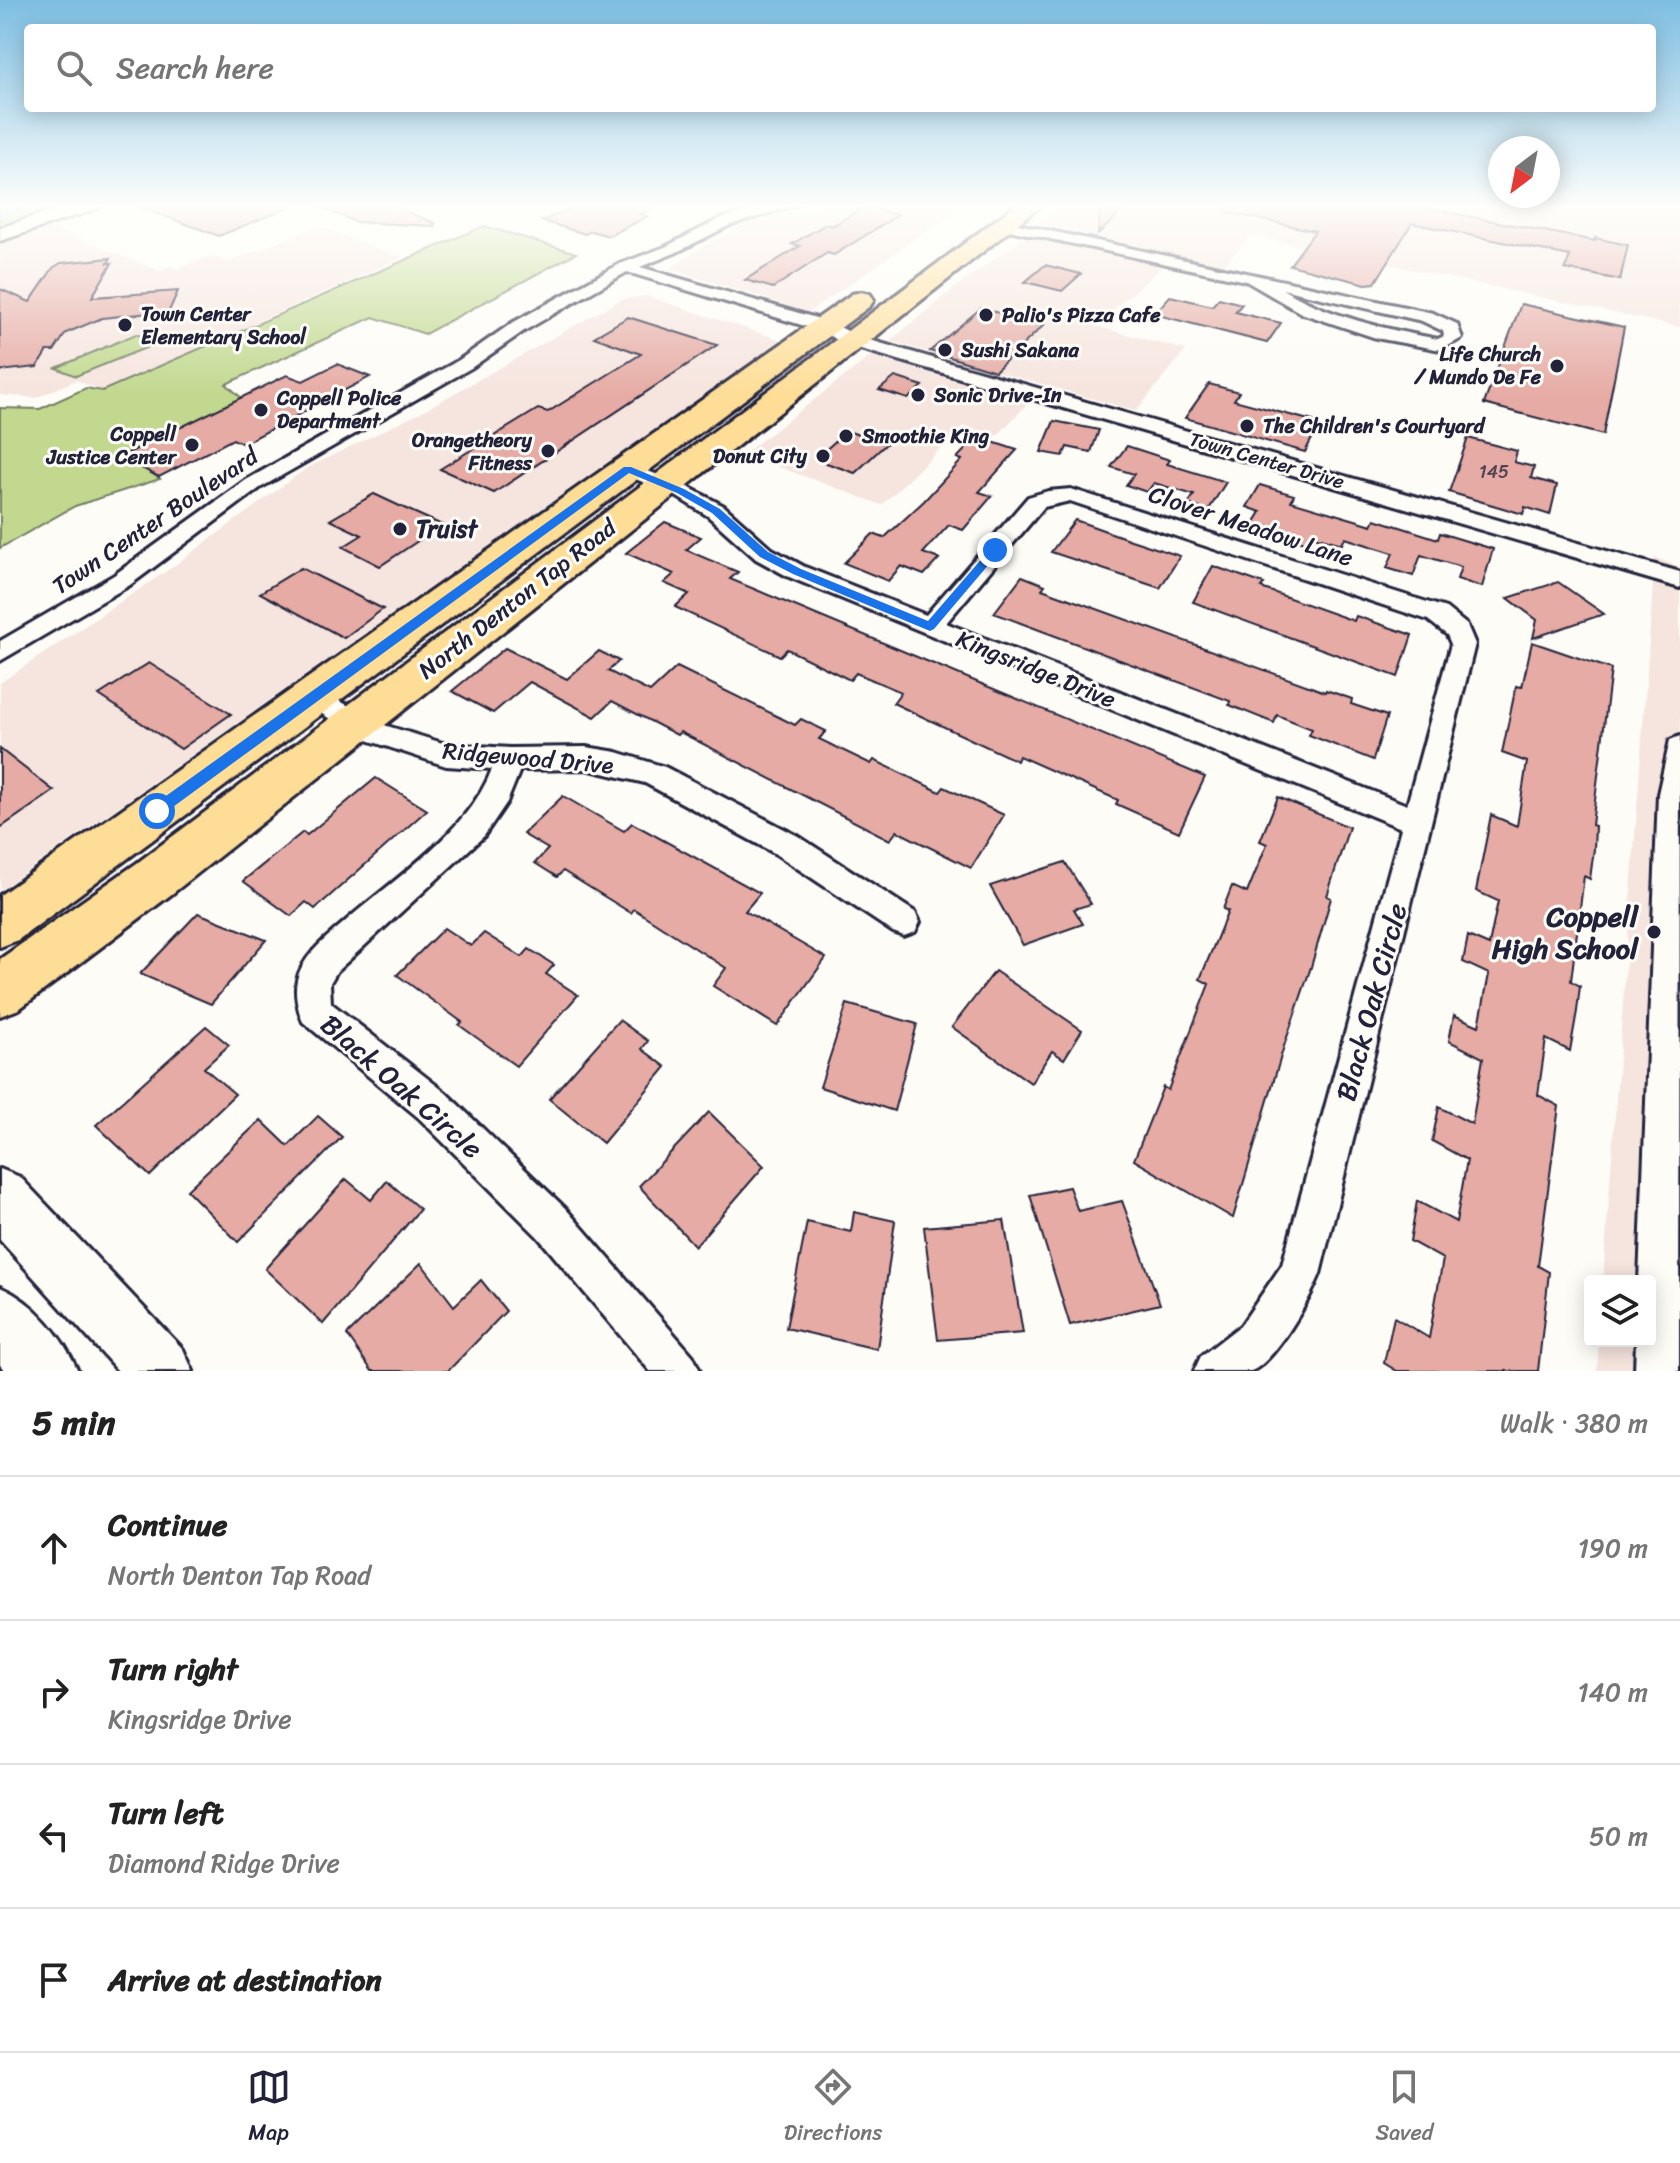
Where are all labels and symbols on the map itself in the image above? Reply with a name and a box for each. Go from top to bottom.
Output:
north arrow [1488,136,1560,208]
place label: Town Center Elementary School [141,297,307,355]
place label: Palio's Pizza Cafe [1002,298,1161,333]
marker: Palio's Pizza Cafe [977,306,995,324]
marker: Town Center Elementary School [116,316,134,334]
place label: Sushi Sakana [960,333,1080,368]
place label: Life Church / Mundo De Fe [1413,337,1542,395]
marker: Sushi Sakana [936,341,954,359]
marker: Life Church / Mundo De Fe [1548,357,1566,375]
place label: Sonic Drive-In [933,378,1062,413]
place label: Coppell Police Department [276,381,402,439]
marker: Sonic Drive-In [909,386,927,404]
marker: Coppell Police Department [252,401,270,419]
place label: The Children's Courtyard [1263,409,1487,444]
place label: Coppell Justice Center [46,417,178,475]
marker: The Children's Courtyard [1238,417,1256,435]
place label: Smoothie King [861,419,989,454]
street label: Town Center Drive [1185,422,1349,499]
place label: Orangetheory Fitness [412,423,533,481]
marker: Smoothie King [837,427,855,445]
street label: Town Center Boulevard [43,435,268,606]
marker: Coppell Justice Center [183,436,201,454]
place label: Donut City [713,439,808,474]
marker: Orangetheory Fitness [539,442,557,460]
marker: Donut City [814,447,832,465]
house number: 145 [1479,456,1509,488]
street label: Clover Meadow Lane [1143,473,1359,579]
street label: North Denton Tap Road [408,507,627,690]
place label: Truist [416,508,479,550]
marker: Truist [391,520,409,538]
route end [977,532,1013,568]
street label: Kingsridge Drive [950,618,1122,720]
street label: Ridgewood Drive [441,730,616,786]
route start [139,793,175,829]
place label: Coppell High School [1492,892,1639,973]
street label: Black Oak Circle [1322,898,1421,1107]
marker: Coppell High School [1645,923,1663,941]
street label: Black Oak Circle [309,1001,494,1172]

